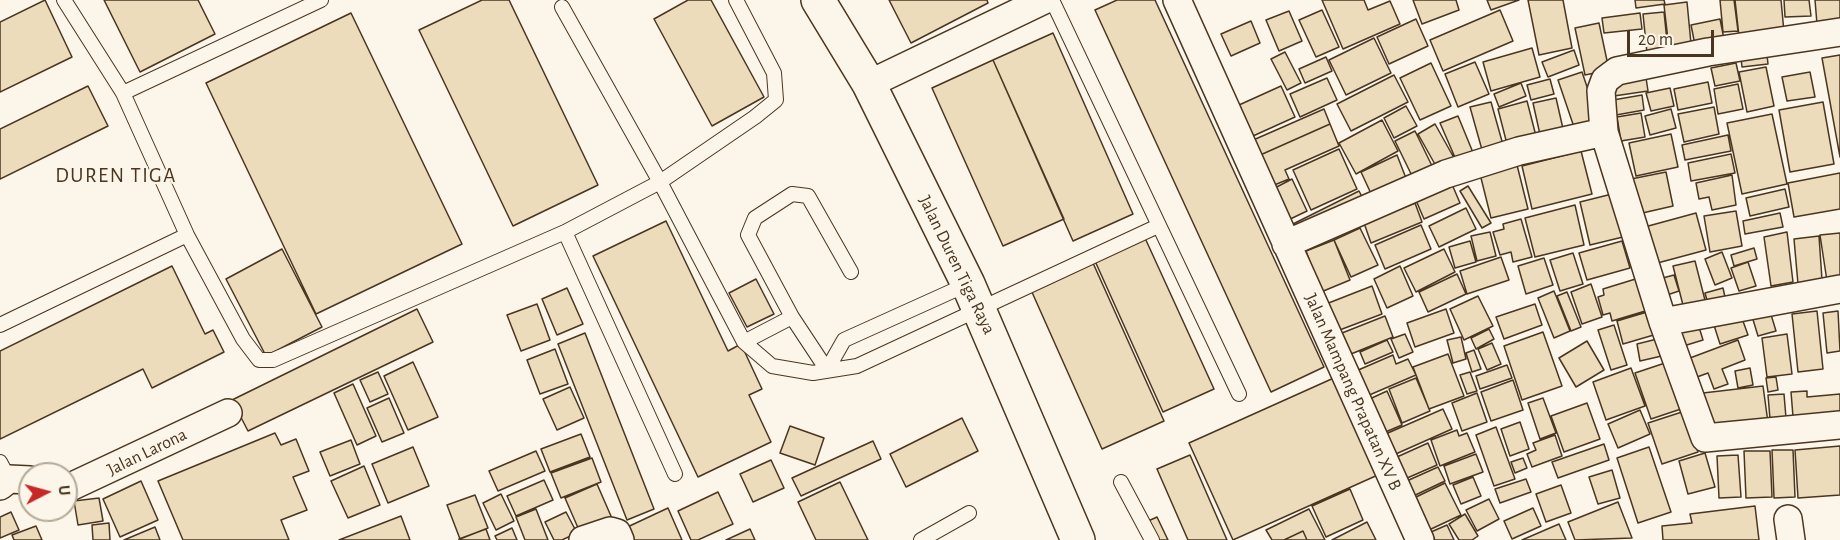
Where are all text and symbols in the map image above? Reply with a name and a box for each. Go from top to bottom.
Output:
scale bar [1630,18,1717,56]
text: 20 m [1638,31,1673,49]
district label: DUREN TIGA [55,163,177,189]
street label: Jalan Duren Tiga Raya [914,192,1000,338]
street label: Jalan Mampang Prapatan XV B [1300,290,1406,494]
street label: Jalan Larona [104,423,190,481]
north arrow [18,462,78,522]
text: U [55,484,72,496]

